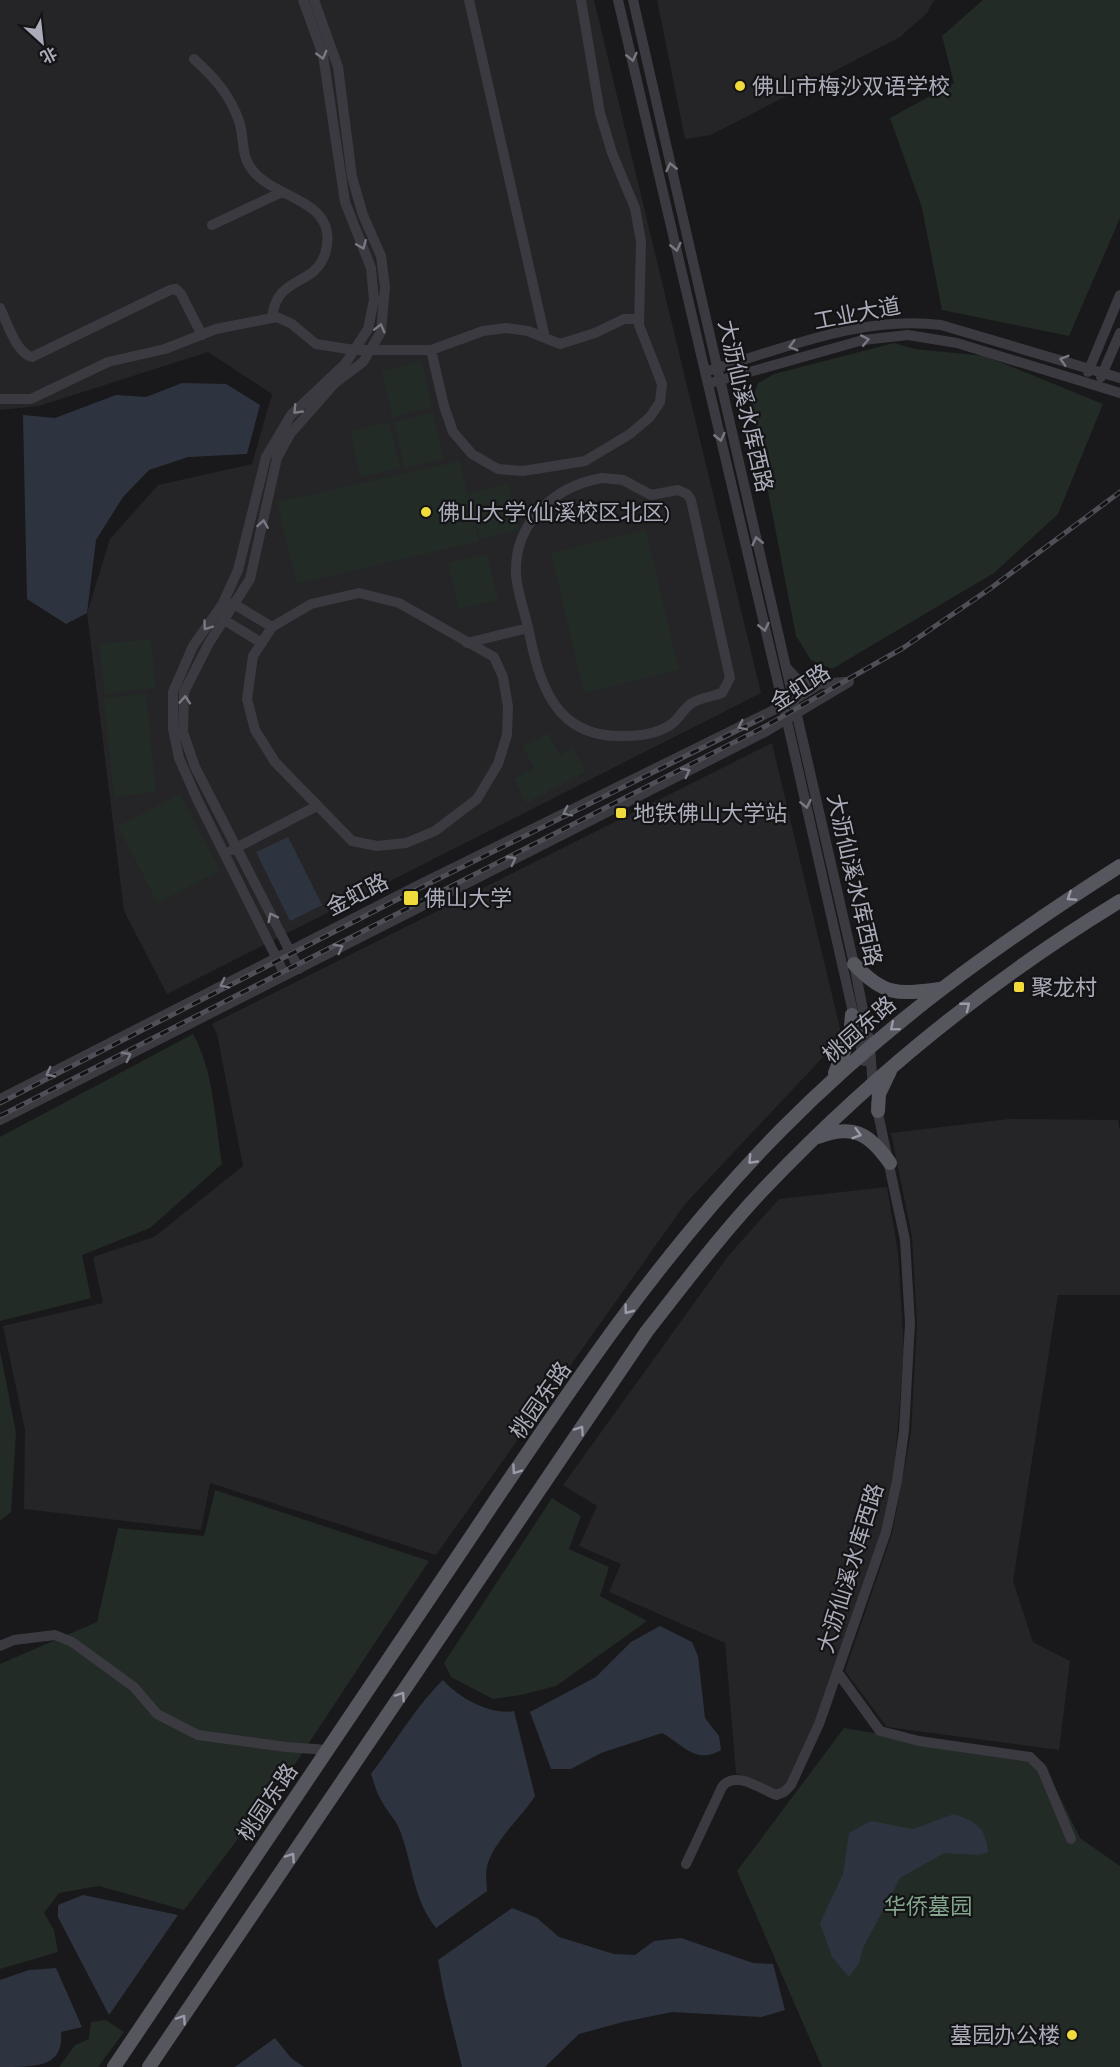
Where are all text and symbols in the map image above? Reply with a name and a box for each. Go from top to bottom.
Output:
north arrow [12,12,72,72]
text: 北 [38,44,60,66]
one-way arrow [315,49,327,60]
one-way arrow [624,52,637,62]
place label: 佛山市梅沙双语学校 [752,75,950,98]
marker: 佛山市梅沙双语学校 [733,79,747,93]
one-way arrow [665,162,678,172]
one-way arrow [355,239,367,250]
one-way arrow [668,242,681,252]
street label: 工业大道 [812,294,902,333]
street label: 大沥仙溪水库西路 [715,318,777,494]
one-way arrow [372,323,385,333]
one-way arrow [860,334,870,347]
one-way arrow [788,339,799,351]
one-way arrow [1059,355,1070,367]
one-way arrow [293,404,304,414]
one-way arrow [713,432,726,442]
place label: 佛山大学(仙溪校区北区) [438,501,671,524]
marker: 佛山大学(仙溪校区北区) [419,505,433,519]
one-way arrow [256,520,269,530]
one-way arrow [752,536,765,546]
one-way arrow [203,619,214,630]
one-way arrow [757,622,770,632]
street label: 金虹路 [766,660,834,715]
one-way arrow [178,696,191,705]
one-way arrow [737,718,748,730]
one-way arrow [680,767,691,779]
street label: 大沥仙溪水库西路 [824,792,886,968]
one-way arrow [799,799,812,809]
place label: 地铁佛山大学站 [633,802,787,825]
one-way arrow [562,804,573,816]
marker: 地铁佛山大学站 [614,806,628,820]
one-way arrow [506,856,517,867]
street label: 金虹路 [323,869,392,920]
place label: 佛山大学 [424,887,512,910]
marker: 佛山大学 [402,889,420,907]
one-way arrow [1067,890,1077,902]
one-way arrow [268,912,279,923]
one-way arrow [332,944,343,956]
place label: 聚龙村 [1031,976,1097,999]
one-way arrow [220,977,230,988]
marker: 聚龙村 [1012,980,1026,994]
street label: 桃园东路 [819,992,900,1067]
one-way arrow [959,1002,970,1013]
one-way arrow [890,1019,901,1030]
one-way arrow [121,1051,132,1063]
one-way arrow [46,1066,57,1078]
one-way arrow [852,1126,862,1139]
one-way arrow [748,1154,759,1164]
one-way arrow [624,1304,635,1315]
street label: 桃园东路 [506,1358,575,1443]
one-way arrow [573,1426,585,1436]
one-way arrow [512,1464,523,1475]
street label: 大沥仙溪水库西路 [814,1481,887,1656]
one-way arrow [393,1691,404,1702]
street label: 桃园东路 [233,1759,302,1845]
one-way arrow [284,1853,295,1864]
park label: 华侨墓园 [884,1895,972,1918]
one-way arrow [175,2014,186,2025]
place label: 墓园办公楼 [950,2024,1060,2047]
marker: 墓园办公楼 [1065,2028,1079,2042]

